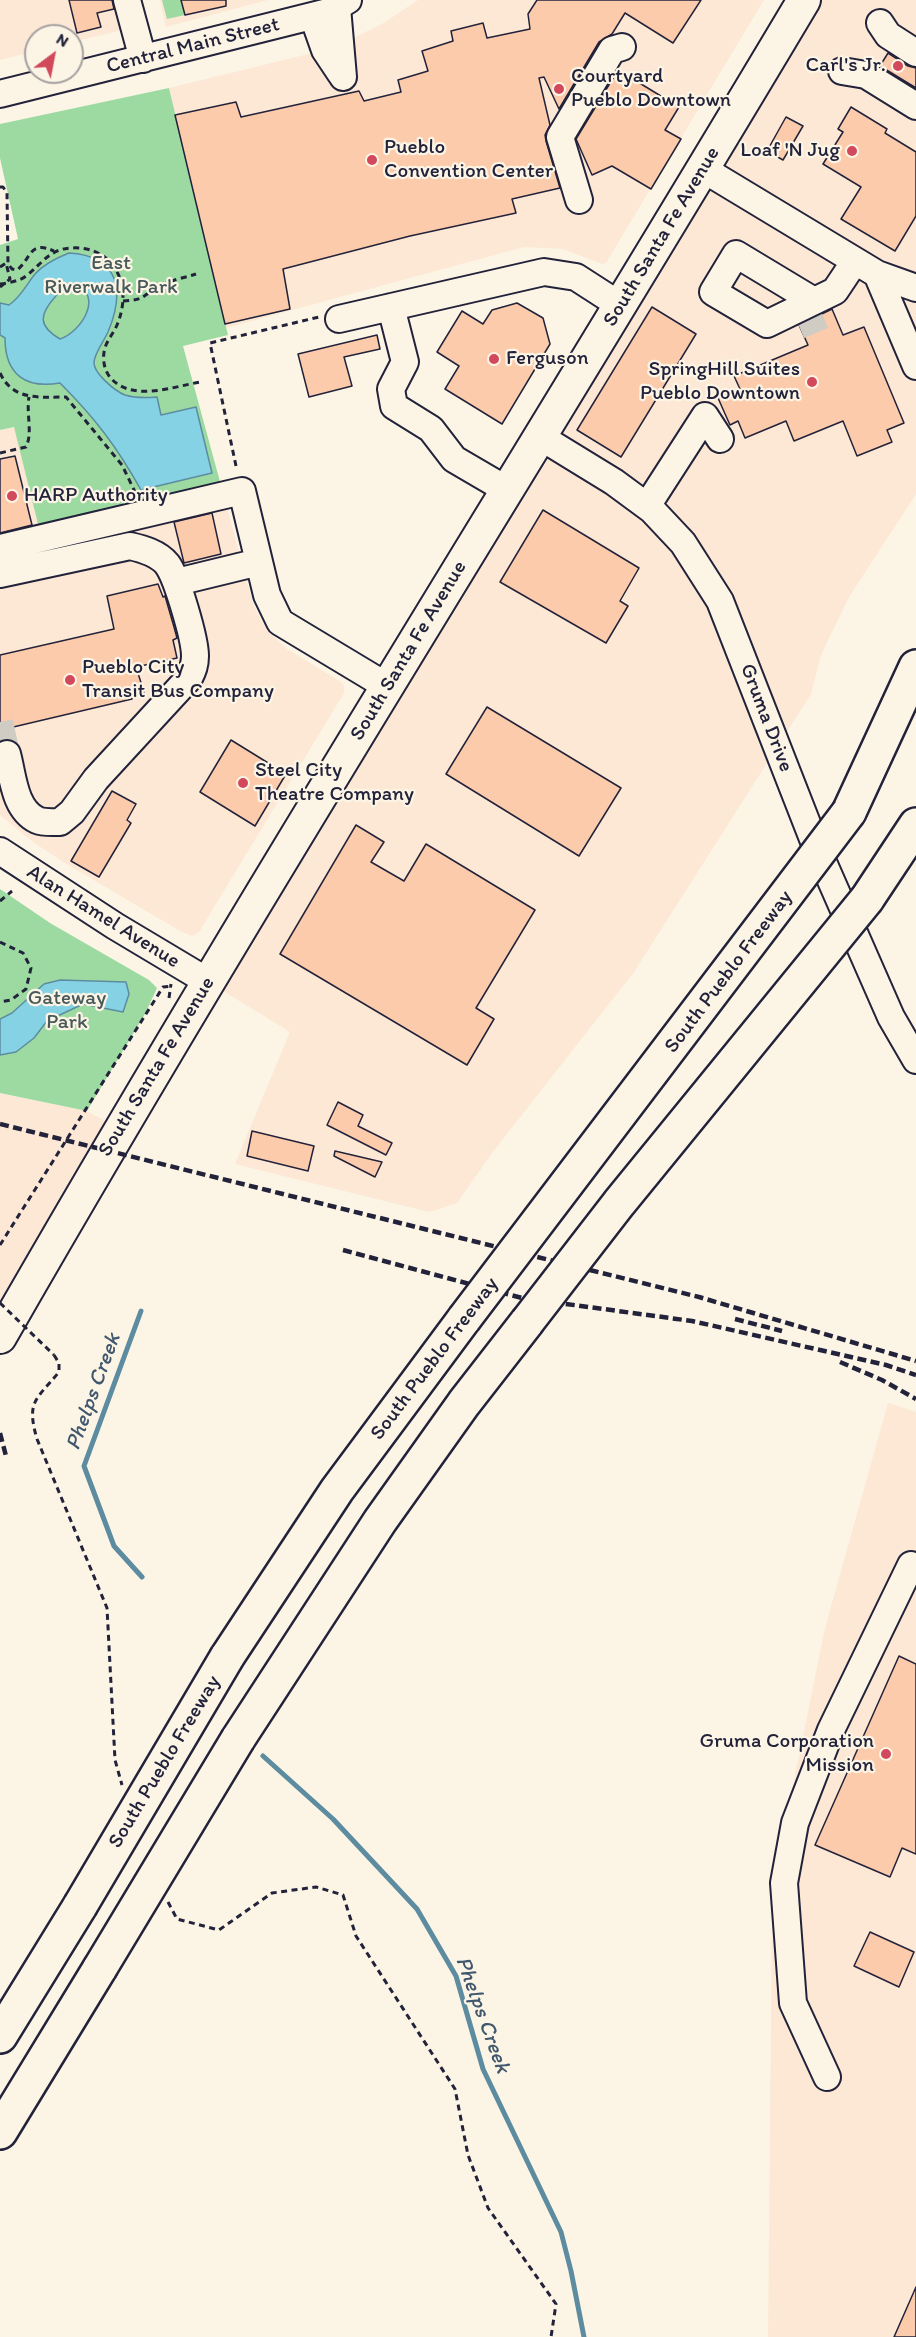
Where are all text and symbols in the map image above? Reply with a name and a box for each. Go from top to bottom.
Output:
street label: Central Main Street [104,12,282,80]
north arrow [24,24,84,84]
text: N [53,29,72,51]
place label: Carl's Jr. [805,53,886,79]
marker: Carl's Jr. [891,59,905,73]
place label: Courtyard Pueblo Downtown [571,64,731,114]
marker: Courtyard Pueblo Downtown [552,82,566,96]
place label: Pueblo Convention Center [384,135,553,185]
place label: Loaf 'N Jug [740,138,840,164]
street label: South Santa Fe Avenue [598,142,726,332]
marker: Loaf 'N Jug [845,144,859,158]
marker: Pueblo Convention Center [365,153,379,167]
park label: East Riverwalk Park [44,251,178,301]
place label: Ferguson [506,346,589,372]
marker: Ferguson [487,352,501,366]
place label: SpringHill Suites Pueblo Downtown [640,357,800,407]
marker: SpringHill Suites Pueblo Downtown [805,375,819,389]
place label: HARP Authority [24,483,168,509]
marker: HARP Authority [5,489,19,503]
street label: South Santa Fe Avenue [345,556,473,746]
place label: Pueblo City Transit Bus Company [82,655,274,705]
street label: Gruma Drive [734,660,798,776]
marker: Pueblo City Transit Bus Company [63,673,77,687]
place label: Steel City Theatre Company [255,758,414,808]
marker: Steel City Theatre Company [236,776,250,790]
street label: Alan Hamel Avenue [22,860,184,974]
street label: South Pueblo Freeway [660,886,798,1058]
street label: South Santa Fe Avenue [93,972,221,1162]
park label: Gateway Park [28,986,106,1036]
street label: South Pueblo Freeway [366,1273,504,1445]
water label: Phelps Creek [61,1330,127,1454]
street label: South Pueblo Freeway [103,1671,227,1853]
place label: Gruma Corporation Mission [700,1729,874,1779]
marker: Gruma Corporation Mission [879,1747,893,1761]
water label: Phelps Creek [449,1953,515,2077]

